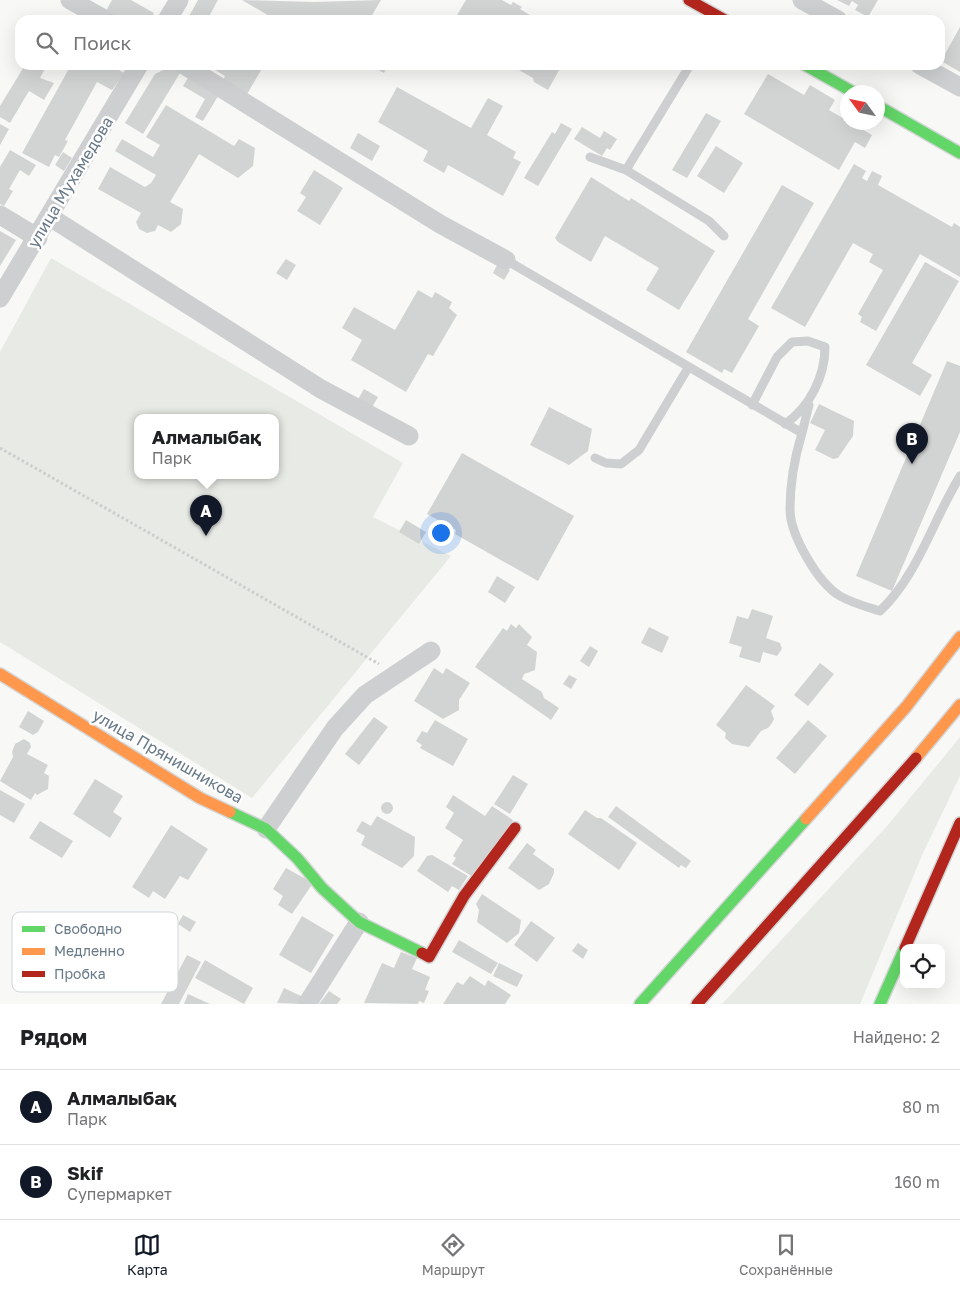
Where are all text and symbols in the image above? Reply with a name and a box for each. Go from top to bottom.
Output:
search box [15,15,945,70]
icon: search [33,29,61,57]
text: Поиск [73,31,132,54]
north arrow [840,85,885,130]
street label: улица Мухамедова [23,113,117,251]
popup [134,414,279,479]
pin: B [896,423,928,464]
text: Алмалыбақ [152,425,261,448]
text: Парк [152,448,192,468]
pin: A [190,495,222,536]
your location [428,520,454,546]
street label: улица Прянишникова [89,705,247,807]
legend [12,912,178,992]
text: Свободно [54,920,122,937]
text: Медленно [54,942,125,959]
map controls [900,944,945,989]
button: locate [900,944,945,989]
text: Пробка [54,965,106,982]
text: Рядом [20,1024,87,1050]
text: Найдено: 2 [853,1027,940,1047]
text: Алмалыбақ [67,1086,176,1109]
text: A [30,1097,42,1117]
text: 80 m [902,1097,940,1117]
text: Парк [67,1109,107,1129]
text: Skif [67,1161,103,1184]
text: B [30,1172,42,1192]
text: 160 m [894,1172,940,1192]
text: Супермаркет [67,1184,172,1204]
tab: Карта [127,1231,168,1278]
tab: Маршрут [422,1231,485,1278]
tab: Сохранённые [739,1231,833,1278]

